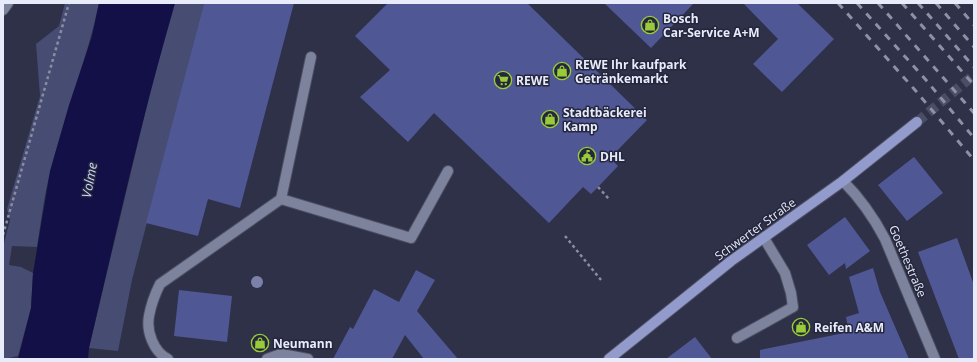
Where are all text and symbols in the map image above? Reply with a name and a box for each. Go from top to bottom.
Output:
place label: Bosch Car-Service A+M [663,10,760,41]
shop icon: Bosch Car-Service A+M [640,15,660,35]
place label: REWE Ihr kaufpark Getränkemarkt [575,56,687,87]
shop icon: REWE Ihr kaufpark Getränkemarkt [552,61,572,81]
supermarket icon: REWE [493,70,513,90]
place label: REWE [516,72,549,89]
place label: Stadtbäckerei Kamp [563,104,647,135]
shop icon: Stadtbäckerei Kamp [540,109,560,129]
public building icon: DHL [577,146,597,166]
place label: DHL [600,148,625,165]
water label: Volme [77,160,101,199]
street label: Schwerter Straße [711,194,799,264]
street label: Goethestraße [885,222,931,300]
shop icon: Reifen A&M [791,317,811,337]
place label: Reifen A&M [814,319,884,336]
shop icon: Neumann [250,333,270,353]
place label: Neumann [273,335,333,352]

